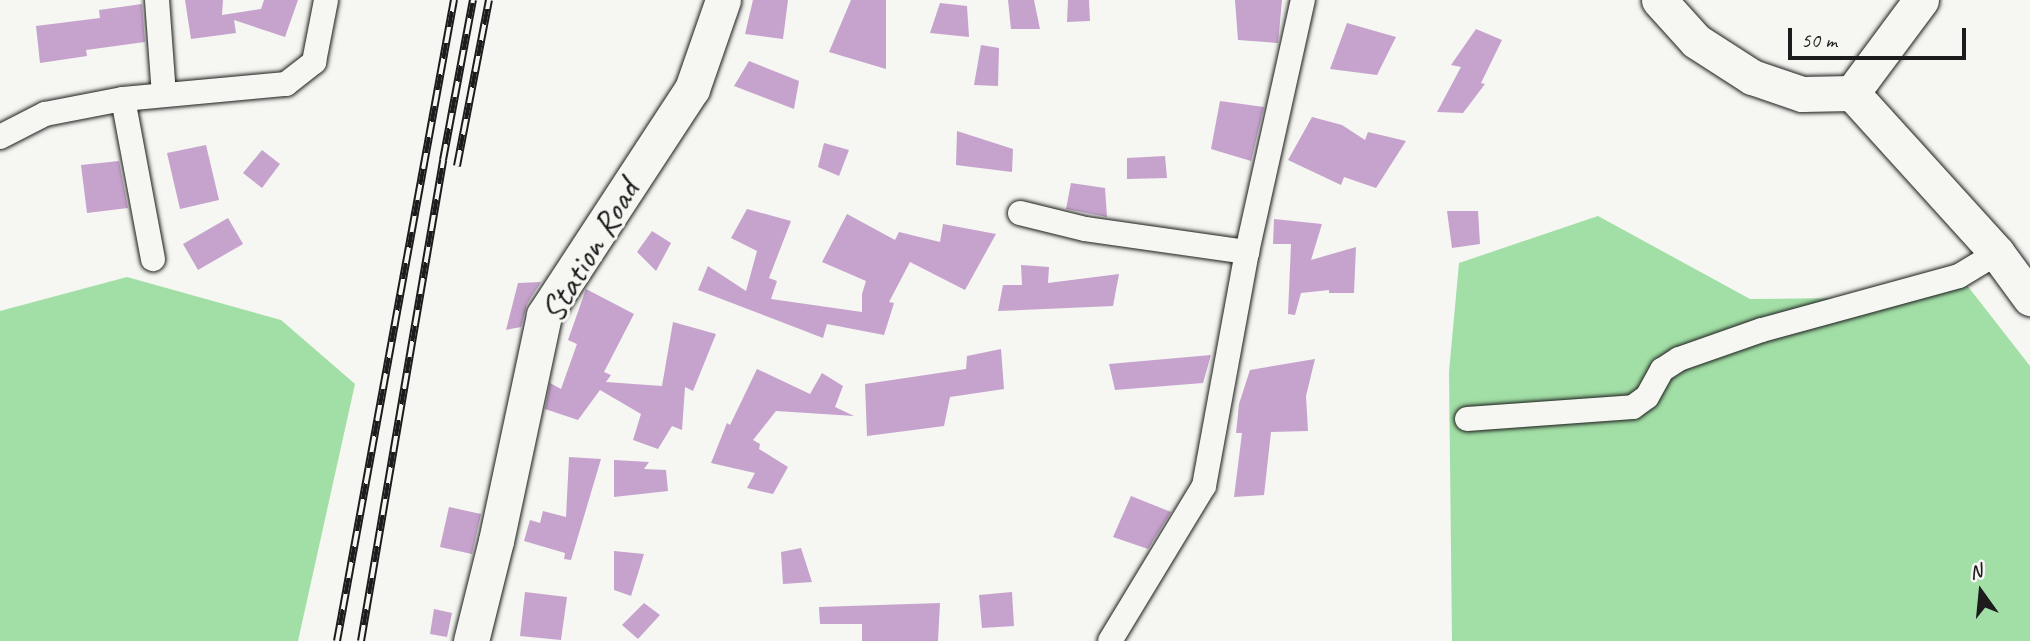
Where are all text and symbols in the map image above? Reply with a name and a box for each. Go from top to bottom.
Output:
scale bar [1792,14,1970,58]
text: 50 m [1801,27,1837,53]
street label: Station Road [531,173,649,329]
north arrow [1946,557,2016,627]
text: N [1967,559,1984,585]

